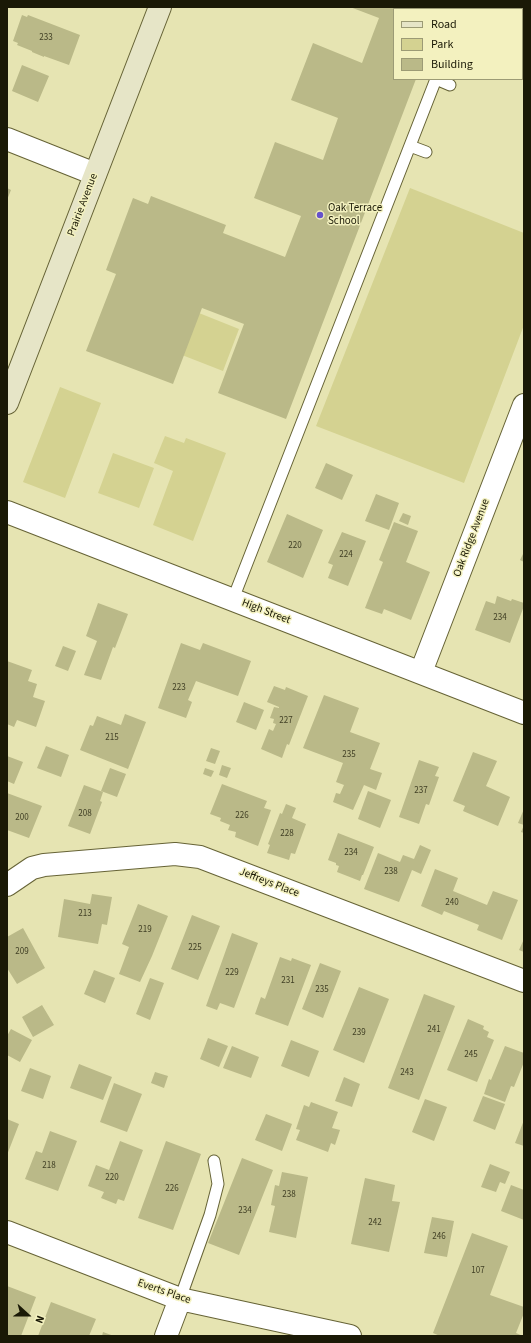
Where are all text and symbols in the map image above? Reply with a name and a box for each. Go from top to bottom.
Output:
legend [393,8,523,80]
text: Road [431,16,457,33]
house number: 233 [39,33,53,43]
text: Park [431,36,453,53]
text: Building [431,56,473,73]
street label: Prairie Avenue [65,172,101,238]
place label: Oak Terrace School [328,202,382,228]
marker: Oak Terrace School [315,210,325,220]
street label: Oak Ridge Avenue [451,497,493,579]
house number: 220 [288,541,302,551]
house number: 224 [339,550,353,560]
street label: High Street [240,597,292,627]
house number: 234 [493,613,507,623]
house number: 223 [172,683,186,693]
house number: 227 [279,716,293,726]
house number: 215 [105,733,119,743]
house number: 235 [342,750,356,760]
house number: 237 [414,786,428,796]
house number: 208 [78,809,92,819]
house number: 226 [235,811,249,821]
house number: 200 [15,813,29,823]
house number: 228 [280,829,294,839]
house number: 234 [344,848,358,858]
street label: Jeffreys Place [237,866,301,900]
house number: 238 [384,867,398,877]
house number: 240 [445,898,459,908]
house number: 213 [78,909,92,919]
house number: 219 [138,925,152,935]
house number: 225 [188,943,202,953]
house number: 209 [15,947,29,957]
house number: 229 [225,968,239,978]
house number: 231 [281,976,295,986]
house number: 235 [315,985,329,995]
house number: 241 [427,1025,441,1035]
house number: 239 [352,1028,366,1038]
house number: 245 [464,1050,478,1060]
house number: 243 [400,1068,414,1078]
house number: 218 [42,1161,56,1171]
house number: 220 [105,1173,119,1183]
house number: 226 [165,1184,179,1194]
house number: 238 [282,1190,296,1200]
house number: 234 [238,1206,252,1216]
house number: 242 [368,1218,382,1228]
house number: 246 [432,1232,446,1242]
house number: 107 [471,1266,485,1276]
street label: Everts Place [136,1277,192,1307]
north arrow [8,1295,48,1335]
text: N [31,1313,48,1326]

